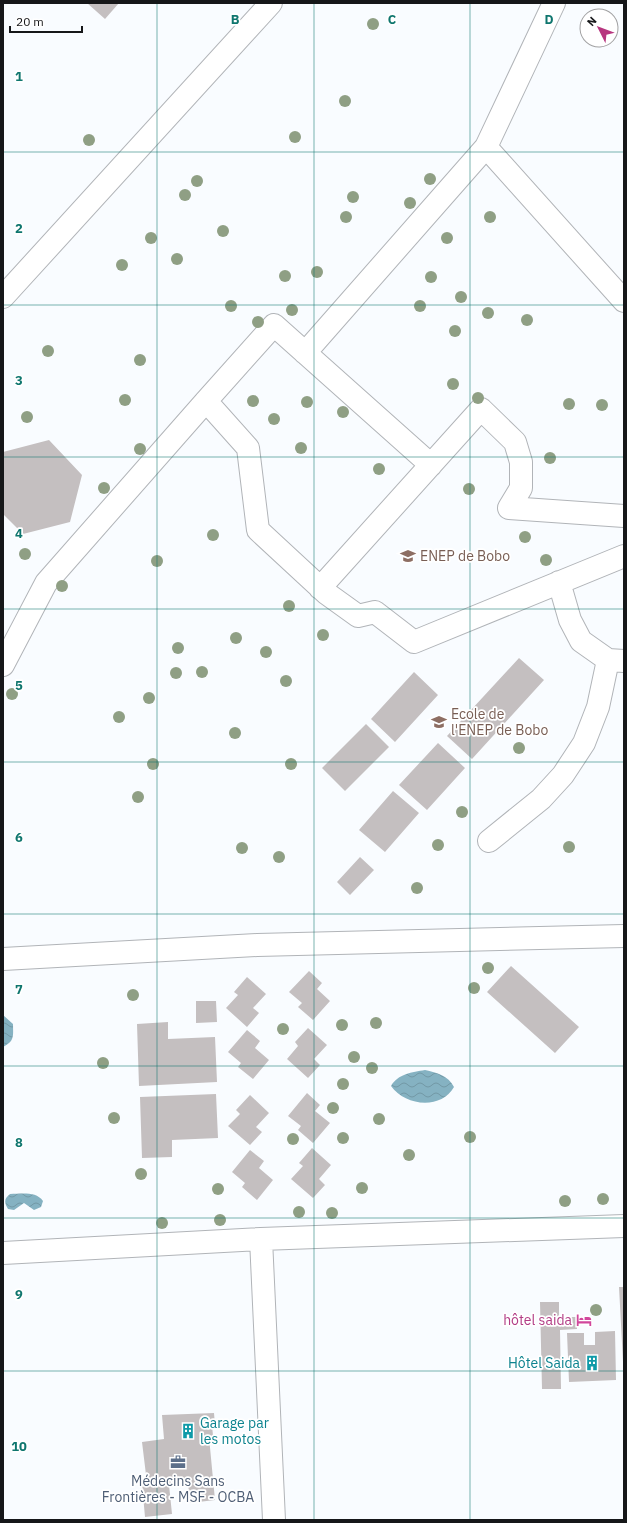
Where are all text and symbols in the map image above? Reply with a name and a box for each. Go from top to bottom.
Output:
scale bar [10,8,82,34]
north arrow [579,8,619,48]
text: B [231,11,240,28]
text: C [388,11,397,28]
text: D [544,11,554,28]
text: 20 m [16,14,44,29]
text: N [584,14,599,29]
text: 1 [15,68,23,85]
text: 2 [15,220,23,237]
text: 3 [15,372,23,389]
text: 4 [15,525,23,542]
school or university icon: ENEP de Bobo [399,547,417,565]
place label: ENEP de Bobo [420,547,510,565]
text: 5 [15,677,23,694]
place label: Ecole de l'ENEP de Bobo [451,705,548,739]
school or university icon: Ecole de l'ENEP de Bobo [430,713,448,731]
text: 6 [15,829,23,846]
text: 7 [15,981,23,998]
text: 8 [15,1134,23,1151]
text: 9 [15,1286,23,1303]
place label: hôtel saida [503,1311,573,1329]
hotel icon: hôtel saida [575,1311,593,1329]
place label: Hôtel Saida [508,1354,581,1372]
building icon: Hôtel Saida [583,1354,601,1372]
place label: Garage par les motos [200,1414,269,1448]
building icon: Garage par les motos [179,1422,197,1440]
text: 10 [11,1438,27,1455]
office icon: Médecins Sans Frontières - MSF - OCBA [169,1453,187,1471]
place label: Médecins Sans Frontières - MSF - OCBA [102,1472,254,1506]

